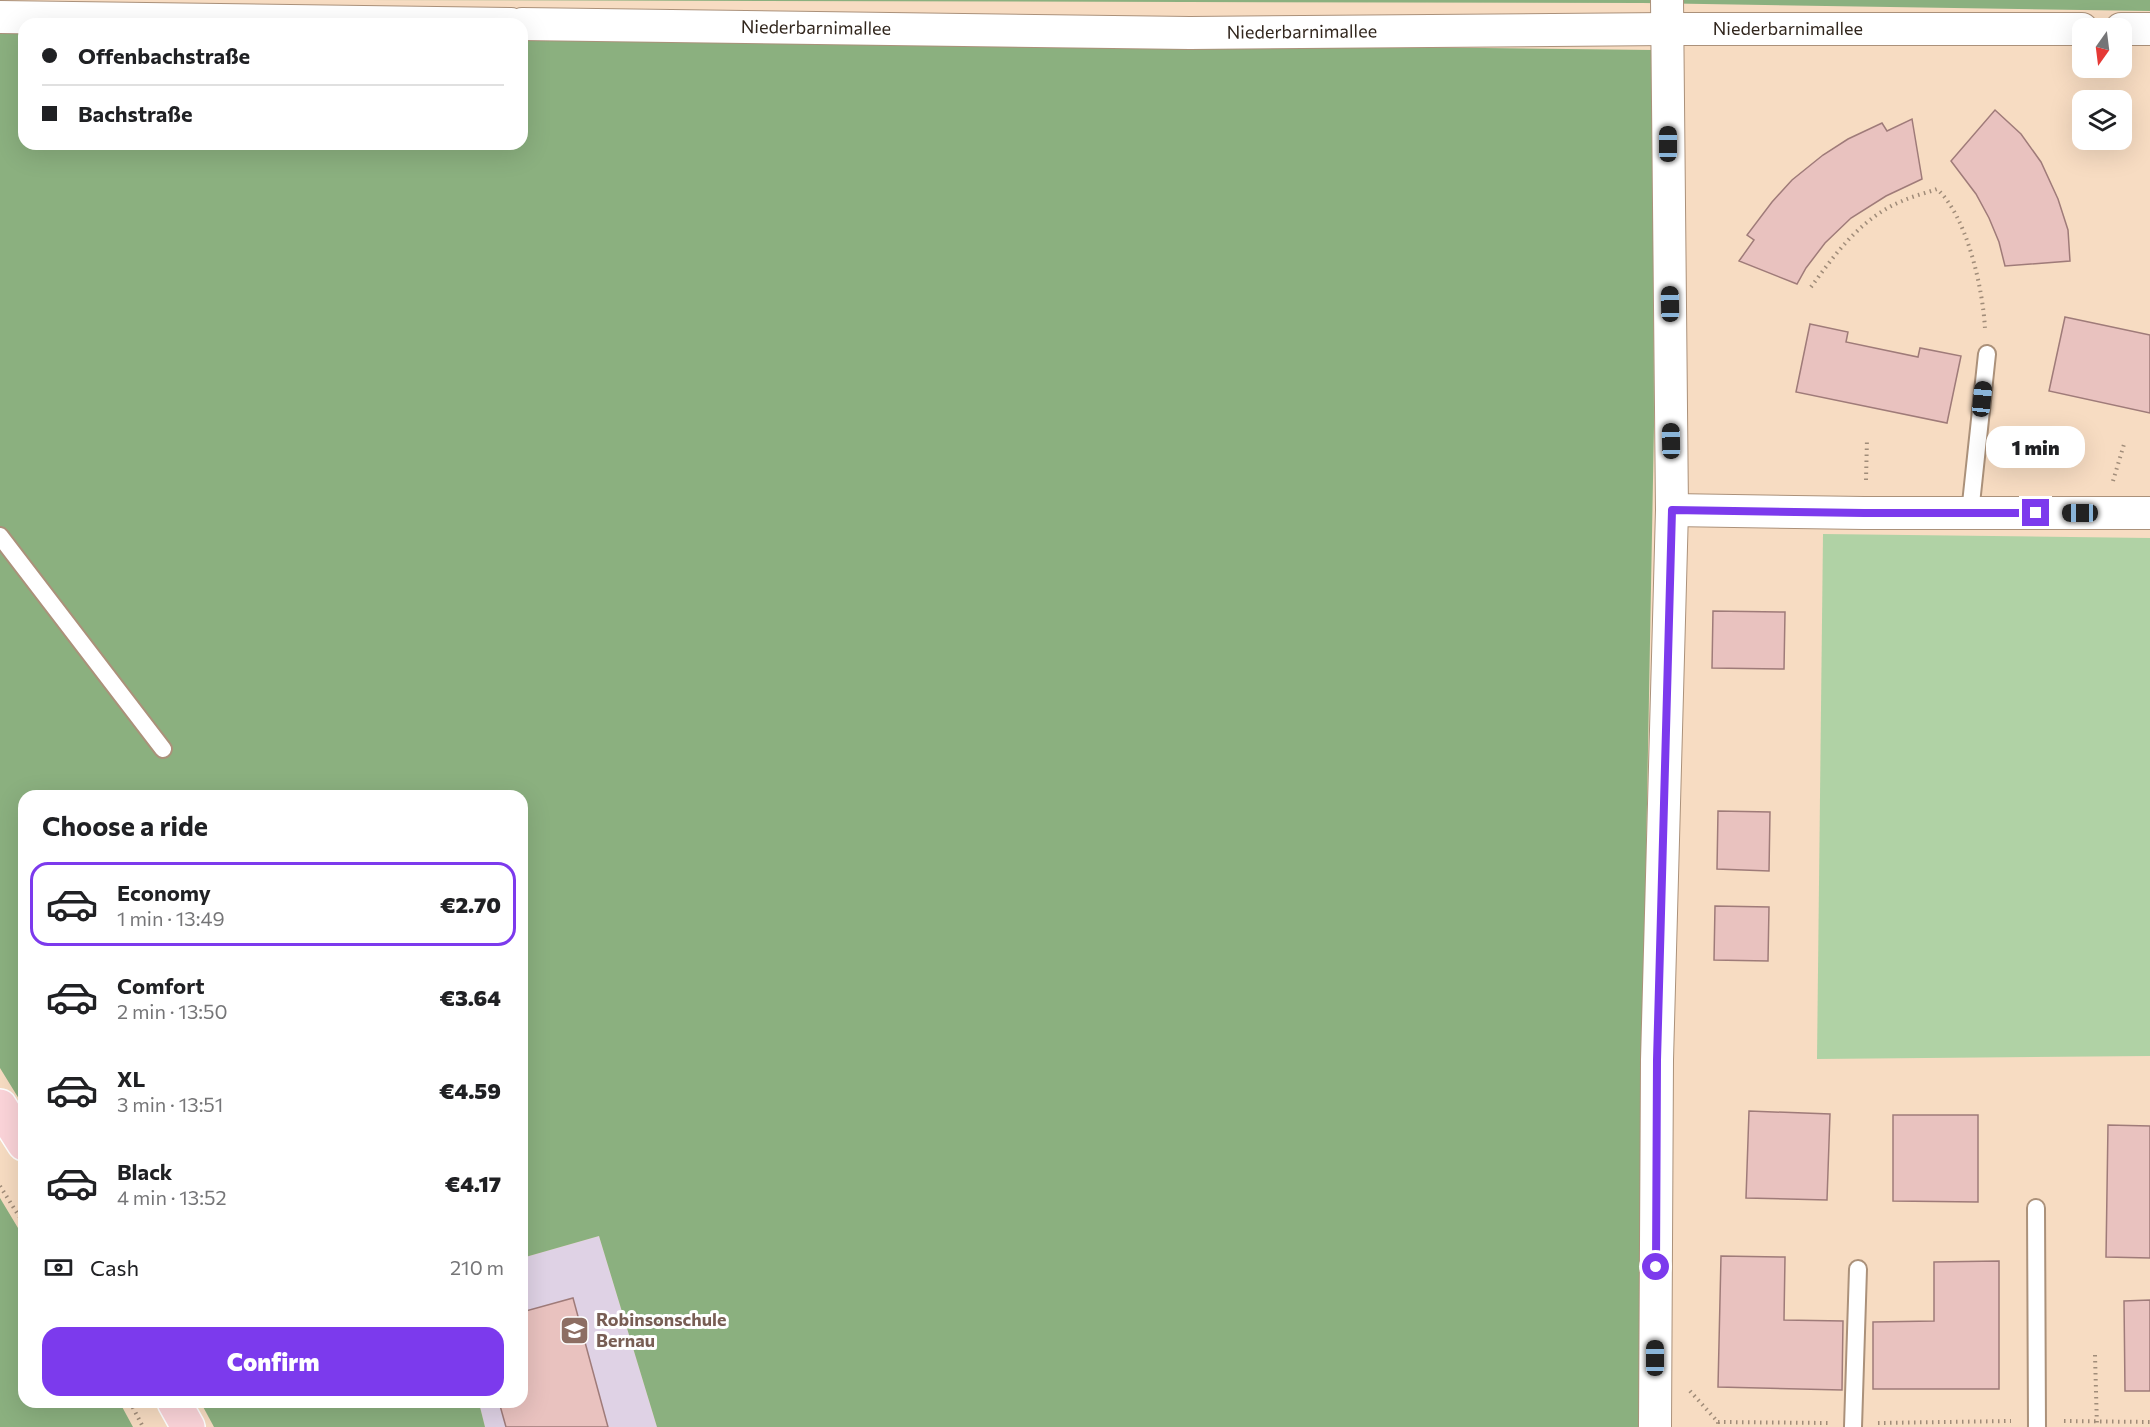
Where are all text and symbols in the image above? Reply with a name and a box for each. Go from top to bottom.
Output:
street label: Niederbarnimallee [741,15,891,39]
street label: Niederbarnimallee [1713,17,1863,39]
north arrow [2072,18,2132,78]
map controls [2072,18,2132,150]
street label: Niederbarnimallee [1227,19,1377,43]
text: Offenbachstraße [78,42,250,69]
button: layers [2072,90,2132,150]
text: Bachstraße [78,100,192,127]
car [1659,126,1677,162]
car [1661,286,1679,322]
car [1971,380,1993,418]
car [1662,423,1680,459]
callout: 1 min [1986,426,2086,468]
text: 1 min [2011,435,2060,459]
route end [2022,499,2049,526]
car [2062,504,2098,522]
text: Choose a ride [42,809,208,842]
icon: car [45,877,99,931]
text: Economy [117,879,211,906]
text: €2.70 [440,891,501,918]
text: 1 min · 13:49 [117,906,225,930]
icon: car [45,970,99,1024]
text: Comfort [117,972,205,999]
text: €3.64 [440,984,501,1011]
text: 2 min · 13:50 [117,999,228,1023]
icon: car [45,1063,99,1117]
text: XL [117,1065,145,1092]
text: €4.59 [439,1077,501,1104]
text: 3 min · 13:51 [117,1092,223,1116]
icon: car [45,1156,99,1210]
text: Black [117,1158,172,1185]
text: €4.17 [445,1170,501,1197]
text: 4 min · 13:52 [117,1185,227,1209]
icon: cash [42,1251,75,1284]
route start [1642,1253,1669,1280]
text: Cash [90,1254,139,1281]
text: 210 m [450,1255,504,1279]
place label: Robinsonschule Bernau [596,1308,726,1351]
school or university icon: Robinsonschule Bernau [559,1314,591,1346]
button: Confirm [42,1327,504,1396]
car [1646,1340,1664,1376]

